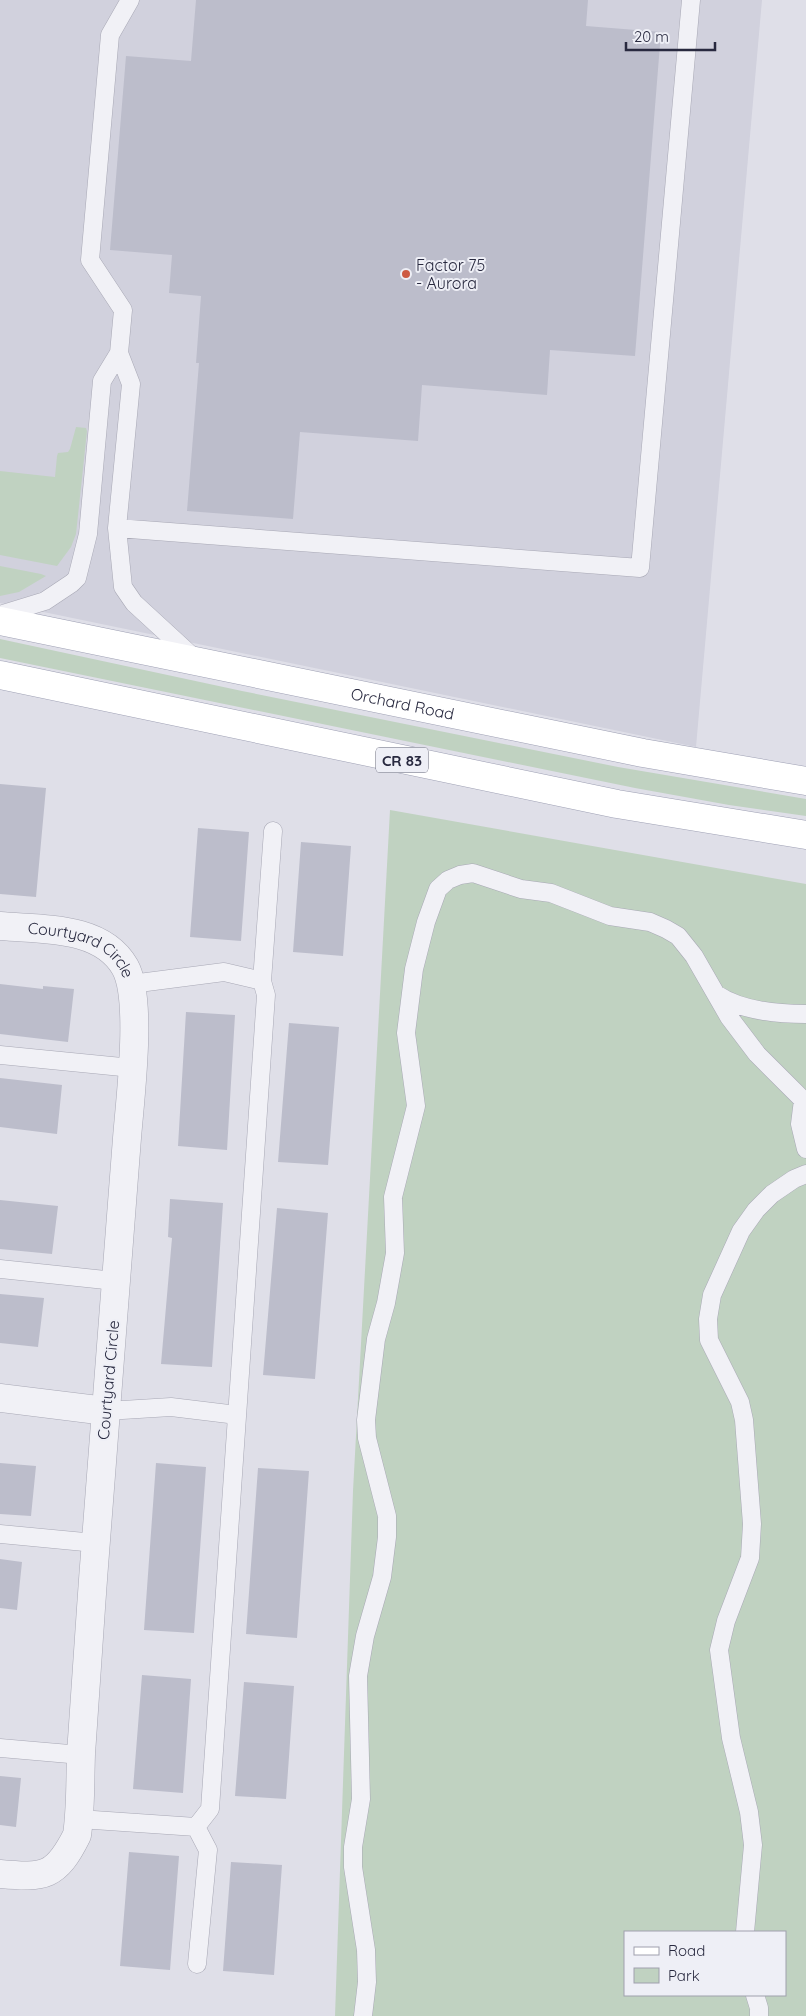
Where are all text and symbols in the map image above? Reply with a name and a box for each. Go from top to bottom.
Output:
scale bar [626,20,715,52]
text: 20 m [634,27,669,46]
place label: Factor 75 - Aurora [416,255,485,293]
marker: Factor 75 - Aurora [400,268,412,280]
street label: Orchard Road [349,683,456,724]
road number: CR 83 [376,748,428,772]
street label: Courtyard Circle [27,918,139,980]
street label: Courtyard Circle [93,1319,123,1441]
legend [624,1931,786,1996]
text: Road [668,1941,705,1960]
text: Park [668,1966,700,1985]

